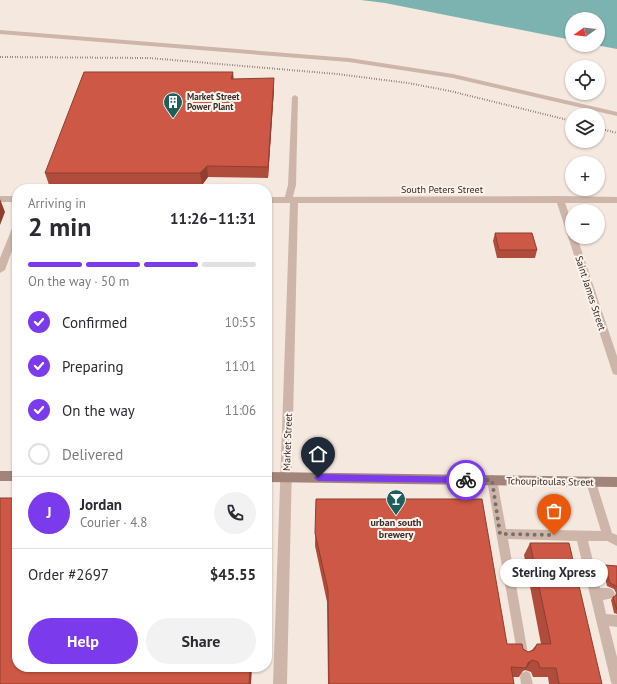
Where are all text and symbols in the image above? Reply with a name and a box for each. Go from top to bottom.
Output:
north arrow [565,12,605,52]
map controls [565,12,605,244]
button: locate [565,60,605,100]
building icon: Market Street Power Plant [162,91,184,119]
place label: Market Street Power Plant [187,91,240,112]
button: layers [565,108,605,148]
button: + [565,156,605,196]
street label: South Peters Street [401,183,484,196]
text: Arriving in [28,195,86,212]
button: − [565,204,605,244]
text: 11:26–11:31 [170,209,256,228]
text: 2 min [28,210,91,243]
street label: Saint James Street [572,254,609,333]
text: On the way · 50 m [28,273,129,290]
icon: check [28,311,50,333]
text: Confirmed [62,313,127,332]
text: 10:55 [225,314,256,331]
icon: check [28,355,50,377]
text: Preparing [62,357,124,376]
text: 11:01 [225,358,256,375]
icon: check [28,399,50,421]
text: On the way [62,401,135,420]
text: 11:06 [225,402,256,419]
street label: Market Street [280,412,295,471]
pin [301,437,335,478]
icon: home [307,443,329,465]
text: Delivered [62,445,123,464]
courier [446,460,486,500]
icon: bike [455,469,477,491]
street label: Tchoupitoulas Street [506,474,594,489]
bar icon: urban south brewery [385,488,407,516]
button: phone [214,492,256,534]
pin [537,494,571,535]
text: Jordan [80,495,122,514]
icon: bag [543,500,565,522]
text: J [46,503,52,522]
text: Courier · 4.8 [80,514,147,531]
place label: urban south brewery [370,516,422,541]
callout: Sterling Xpress [500,559,608,587]
text: Sterling Xpress [512,564,596,581]
text: Order #2697 [28,565,109,584]
text: $45.55 [210,565,256,584]
button: Help [28,618,138,664]
button: Share [146,618,256,664]

